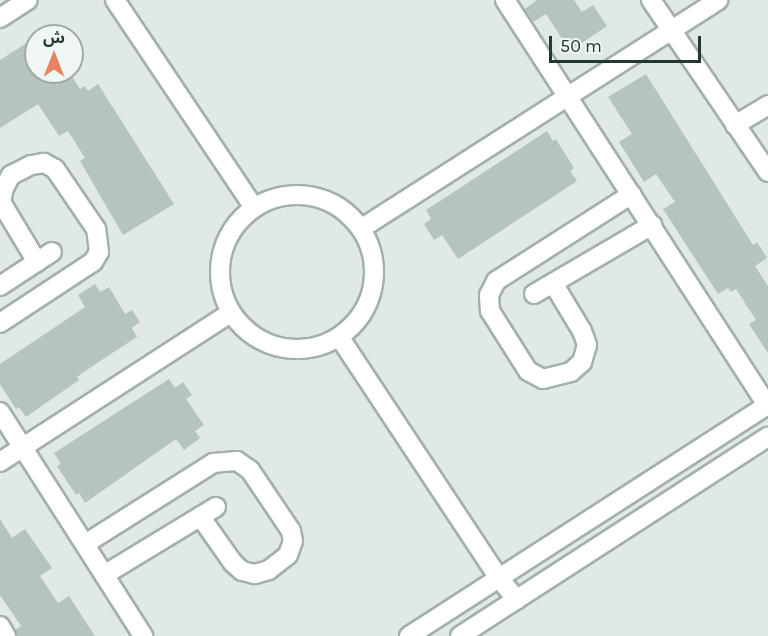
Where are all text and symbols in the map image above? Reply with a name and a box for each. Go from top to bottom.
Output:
north arrow [24,24,84,84]
scale bar [552,24,704,62]
text: ش [43,28,65,47]
text: 50 m [560,35,602,57]

